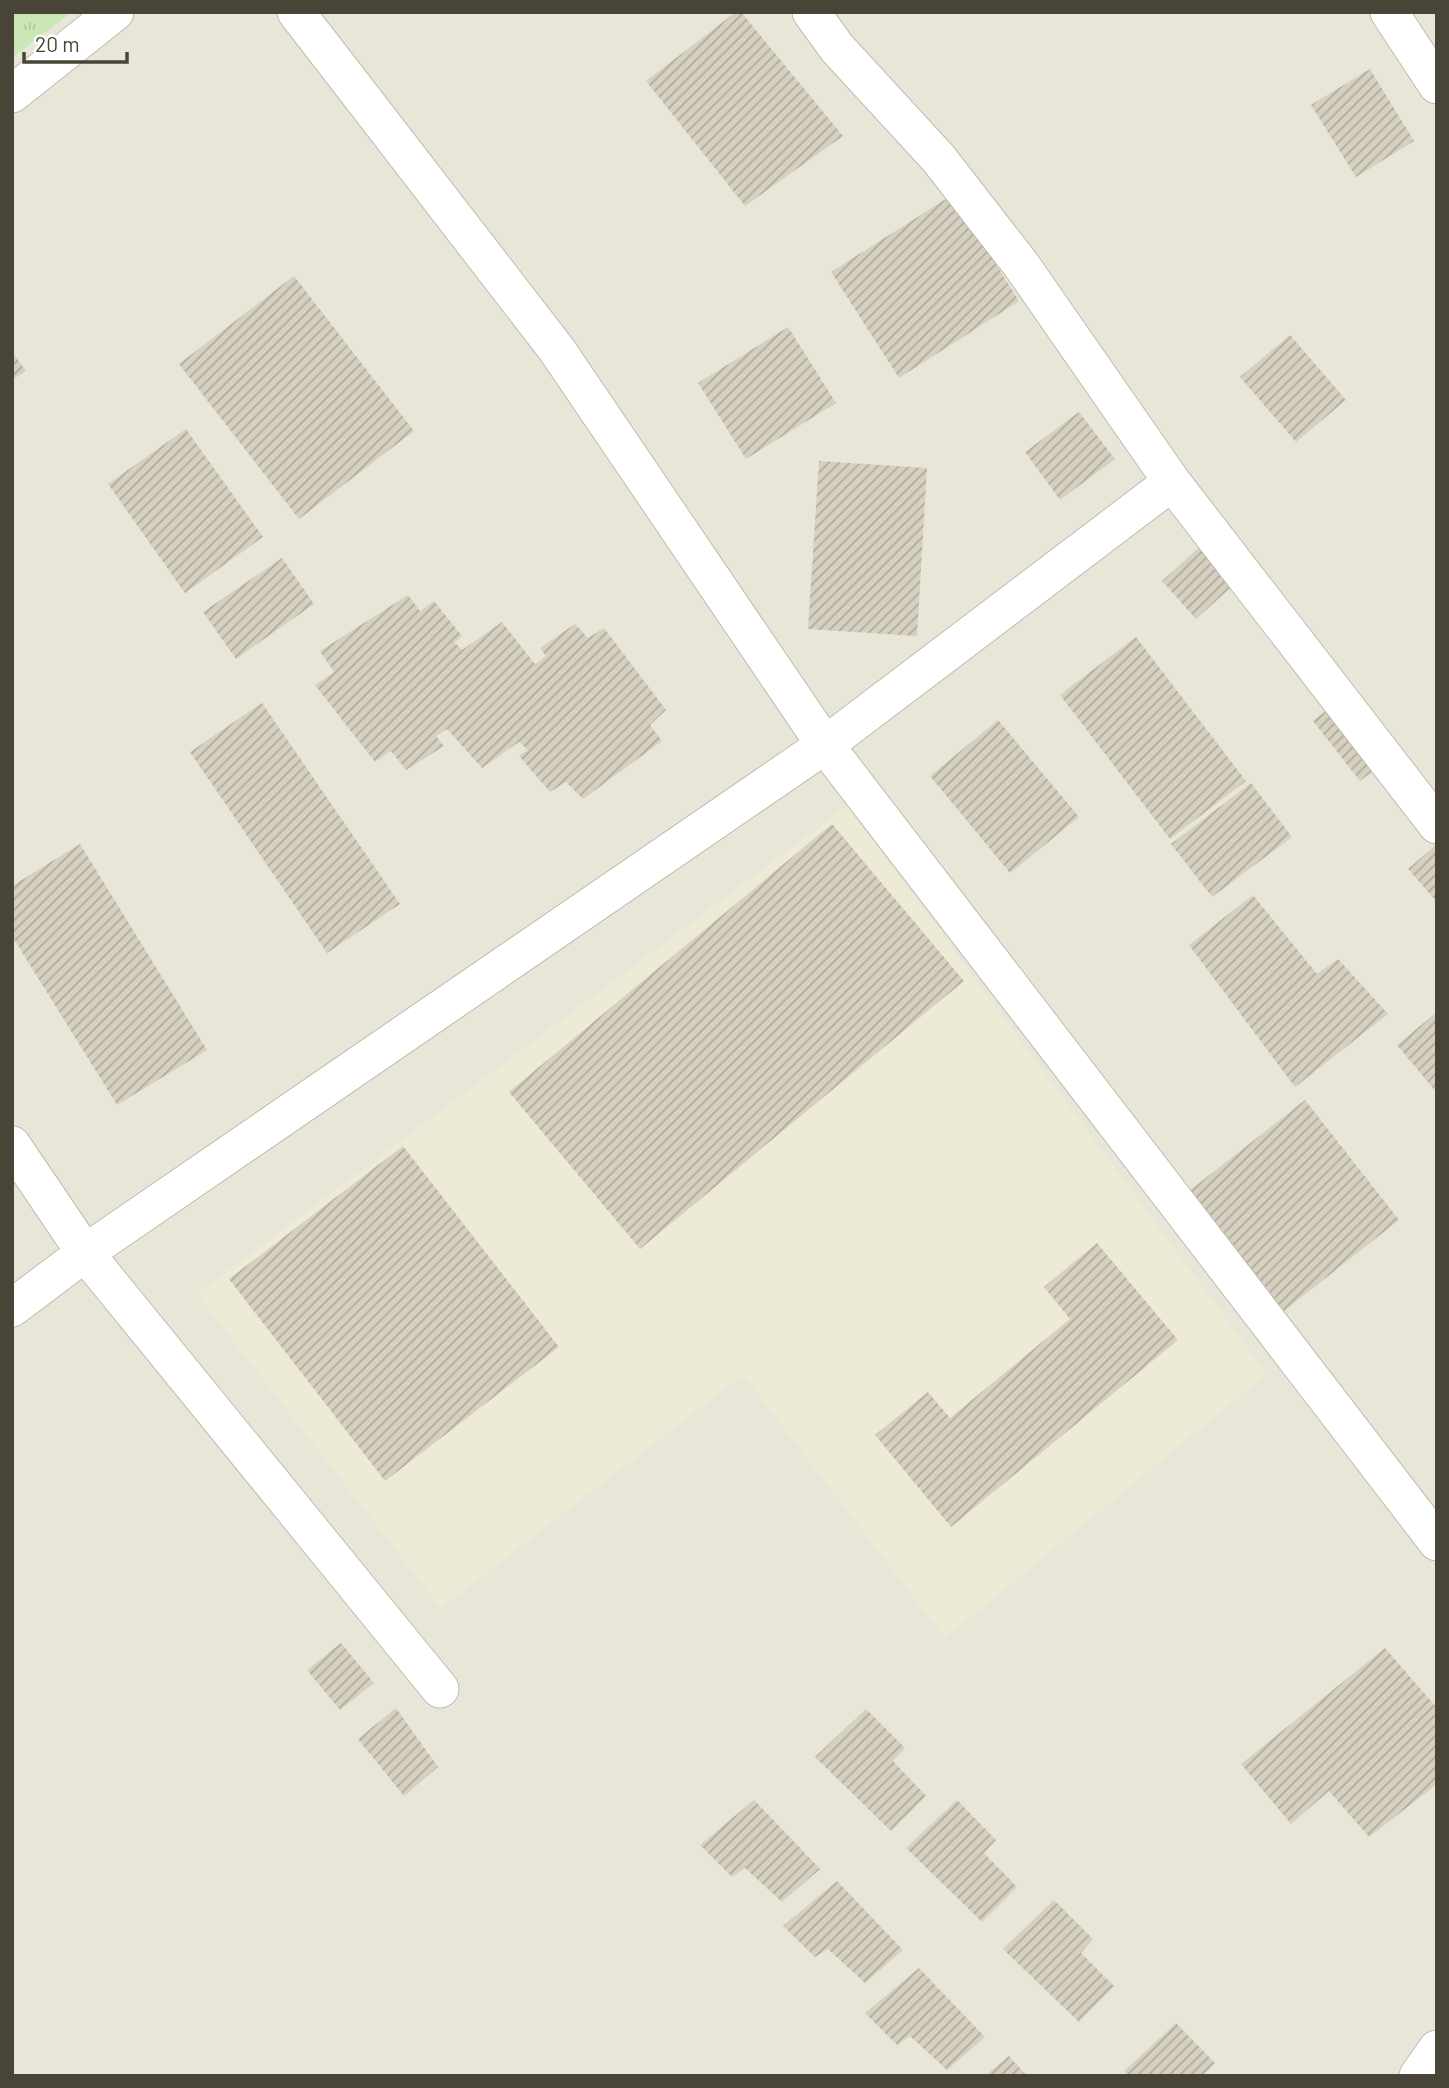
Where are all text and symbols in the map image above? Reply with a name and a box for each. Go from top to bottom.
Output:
scale bar [24,21,128,65]
text: 20 m [35,31,80,56]

